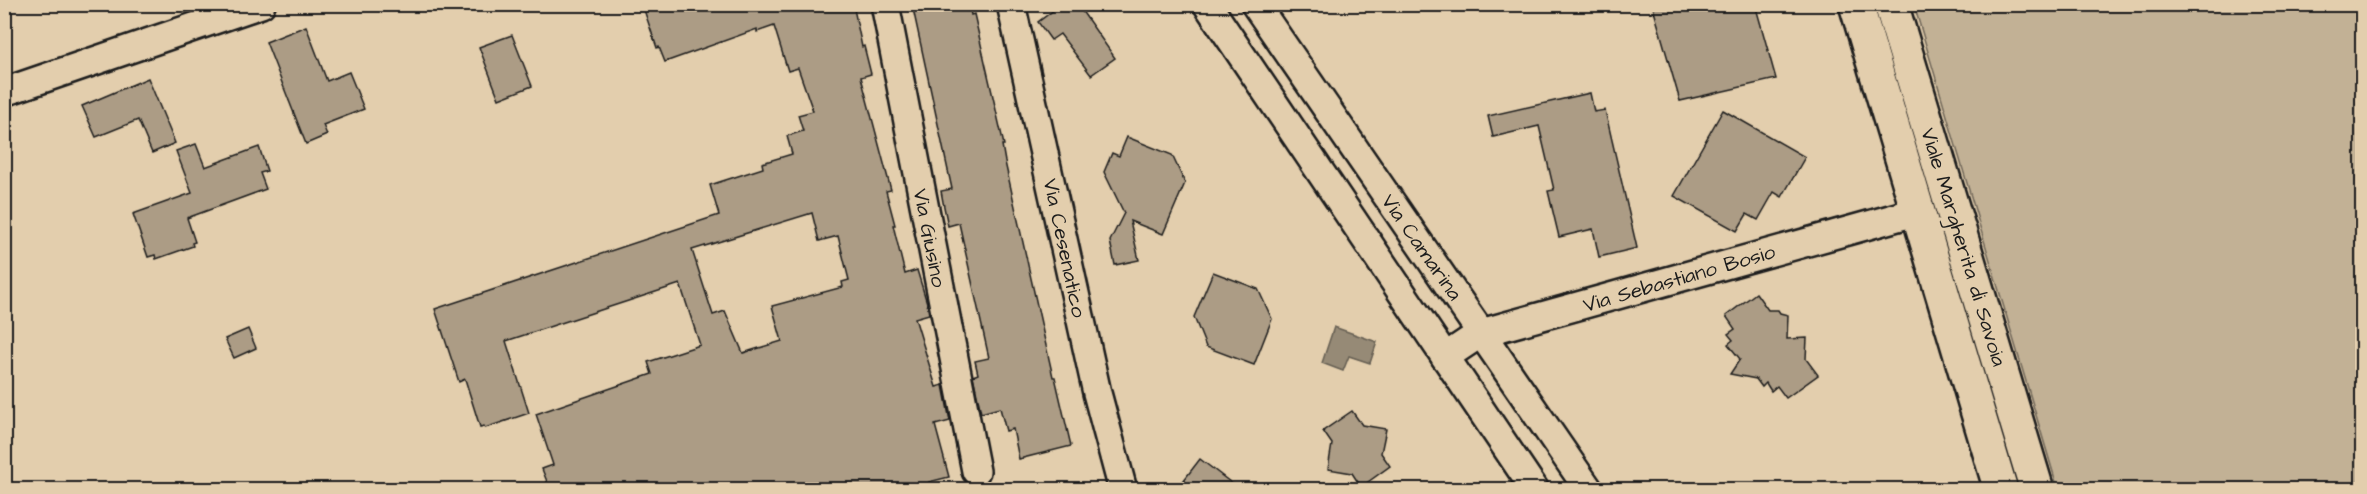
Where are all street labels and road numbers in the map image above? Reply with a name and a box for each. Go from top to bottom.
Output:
street label: Viale Margherita di Savoia [1912,124,2014,371]
street label: Via Cesenatico [1036,176,1093,321]
street label: Via Giusino [906,186,953,290]
street label: Via Camarina [1374,188,1469,307]
street label: Via Sebastiano Bosio [1580,237,1779,320]

